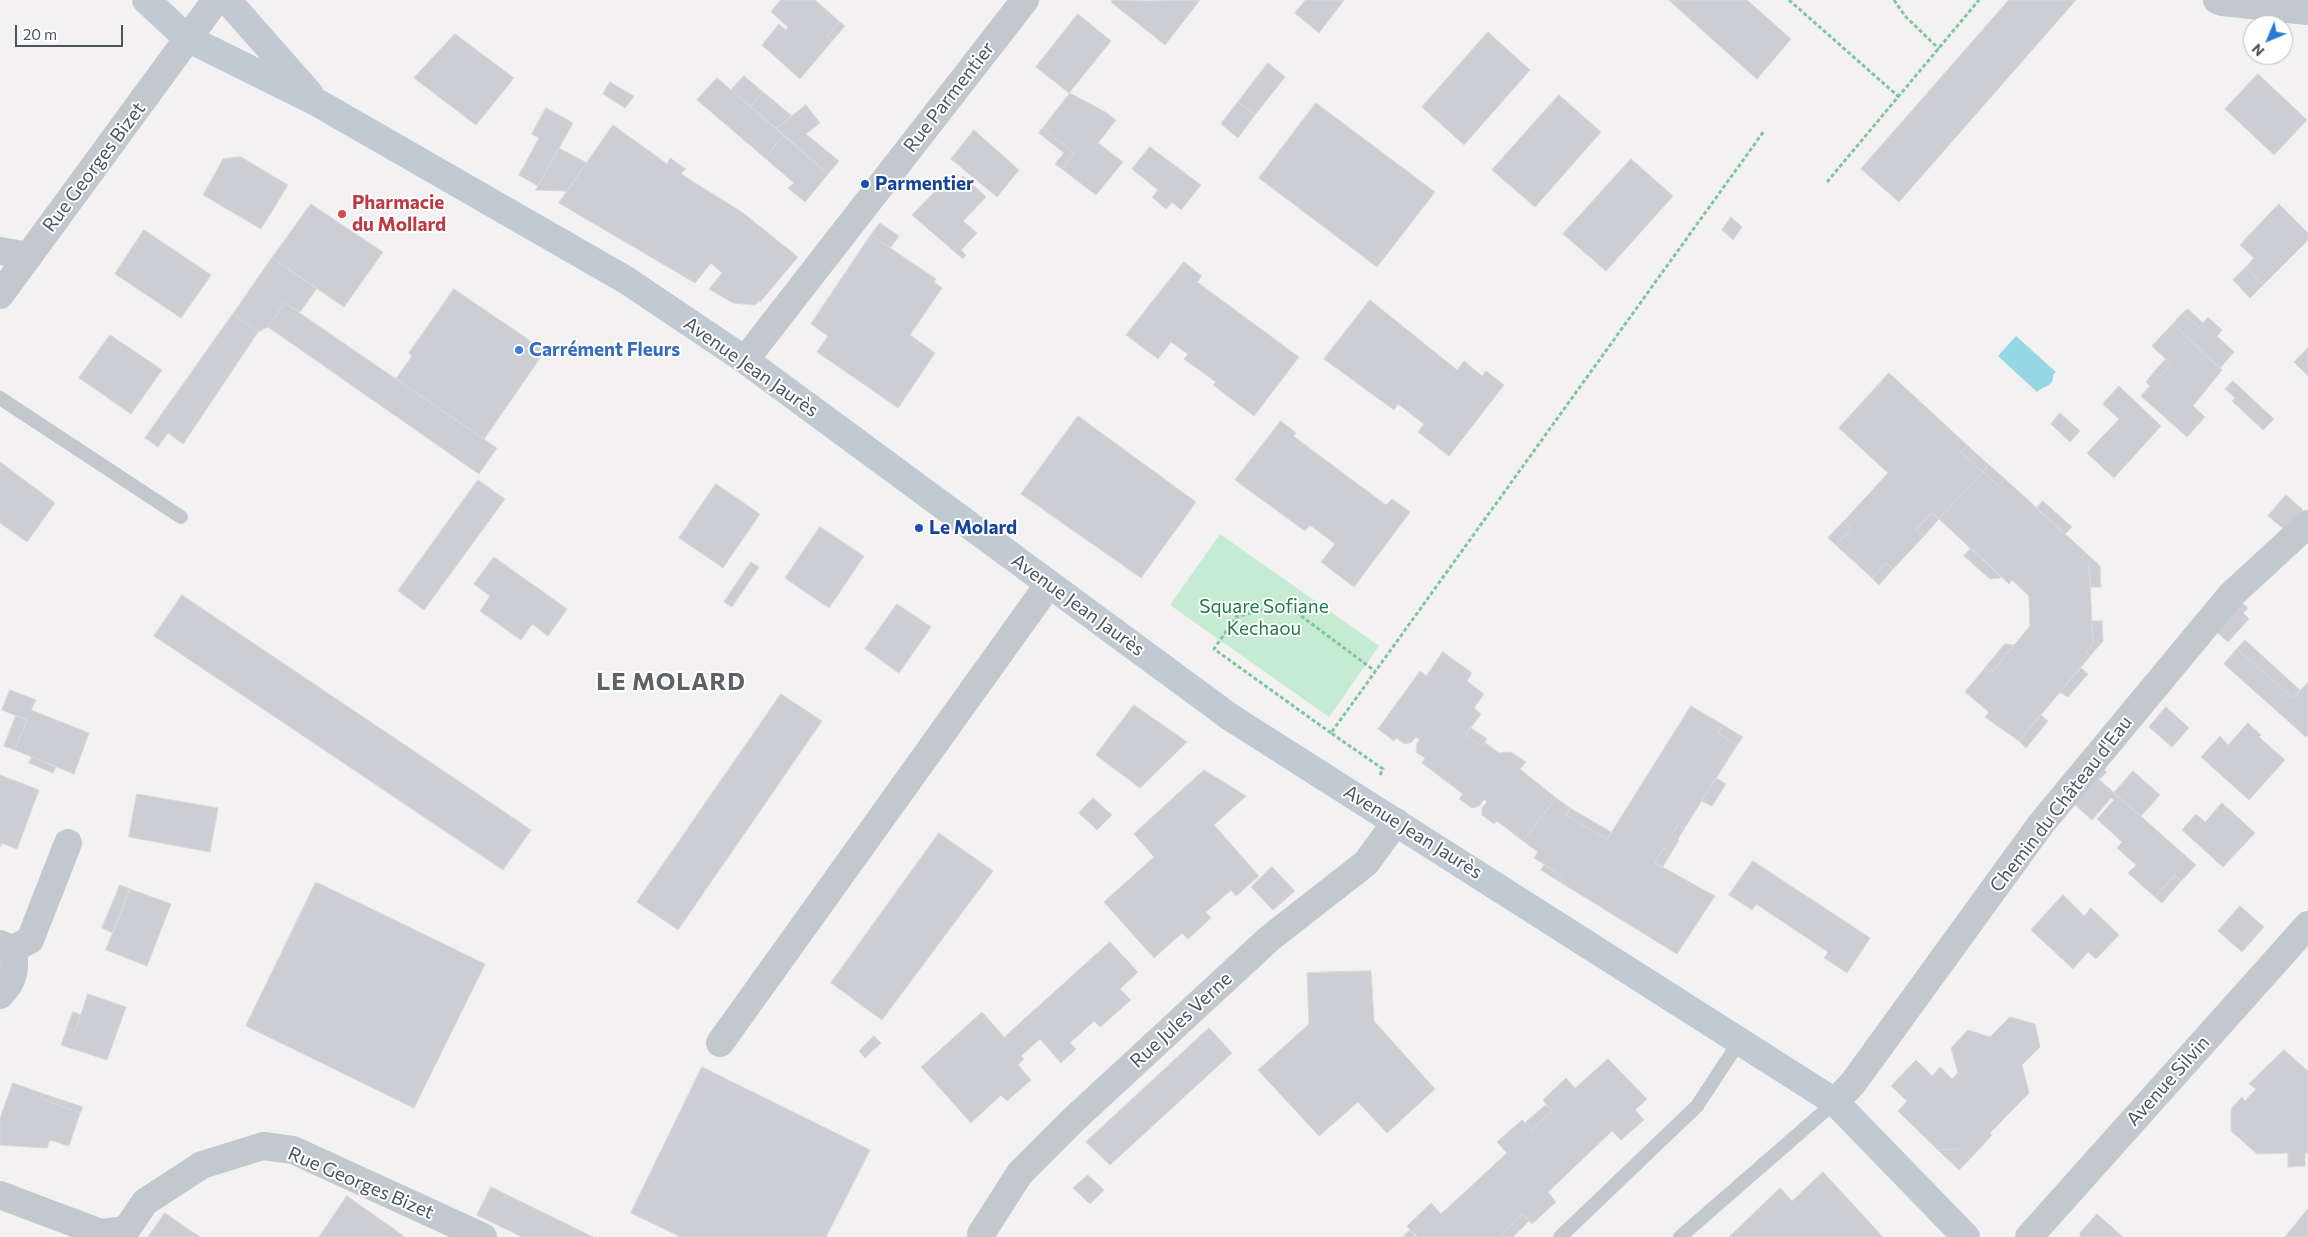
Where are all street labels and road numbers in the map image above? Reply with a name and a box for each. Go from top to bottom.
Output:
street label: Rue Parmentier [899,37,999,157]
street label: Rue Georges Bizet [38,98,150,236]
street label: Avenue Jean Jaurès [679,312,823,422]
street label: Avenue Jean Jaurès [1007,549,1149,661]
street label: Chemin du Château d'Eau [1985,711,2137,897]
street label: Avenue Jean Jaurès [1340,780,1486,884]
street label: Rue Jules Verne [1126,967,1236,1073]
street label: Avenue Silvin [2122,1031,2214,1131]
street label: Rue Georges Bizet [285,1142,437,1224]

